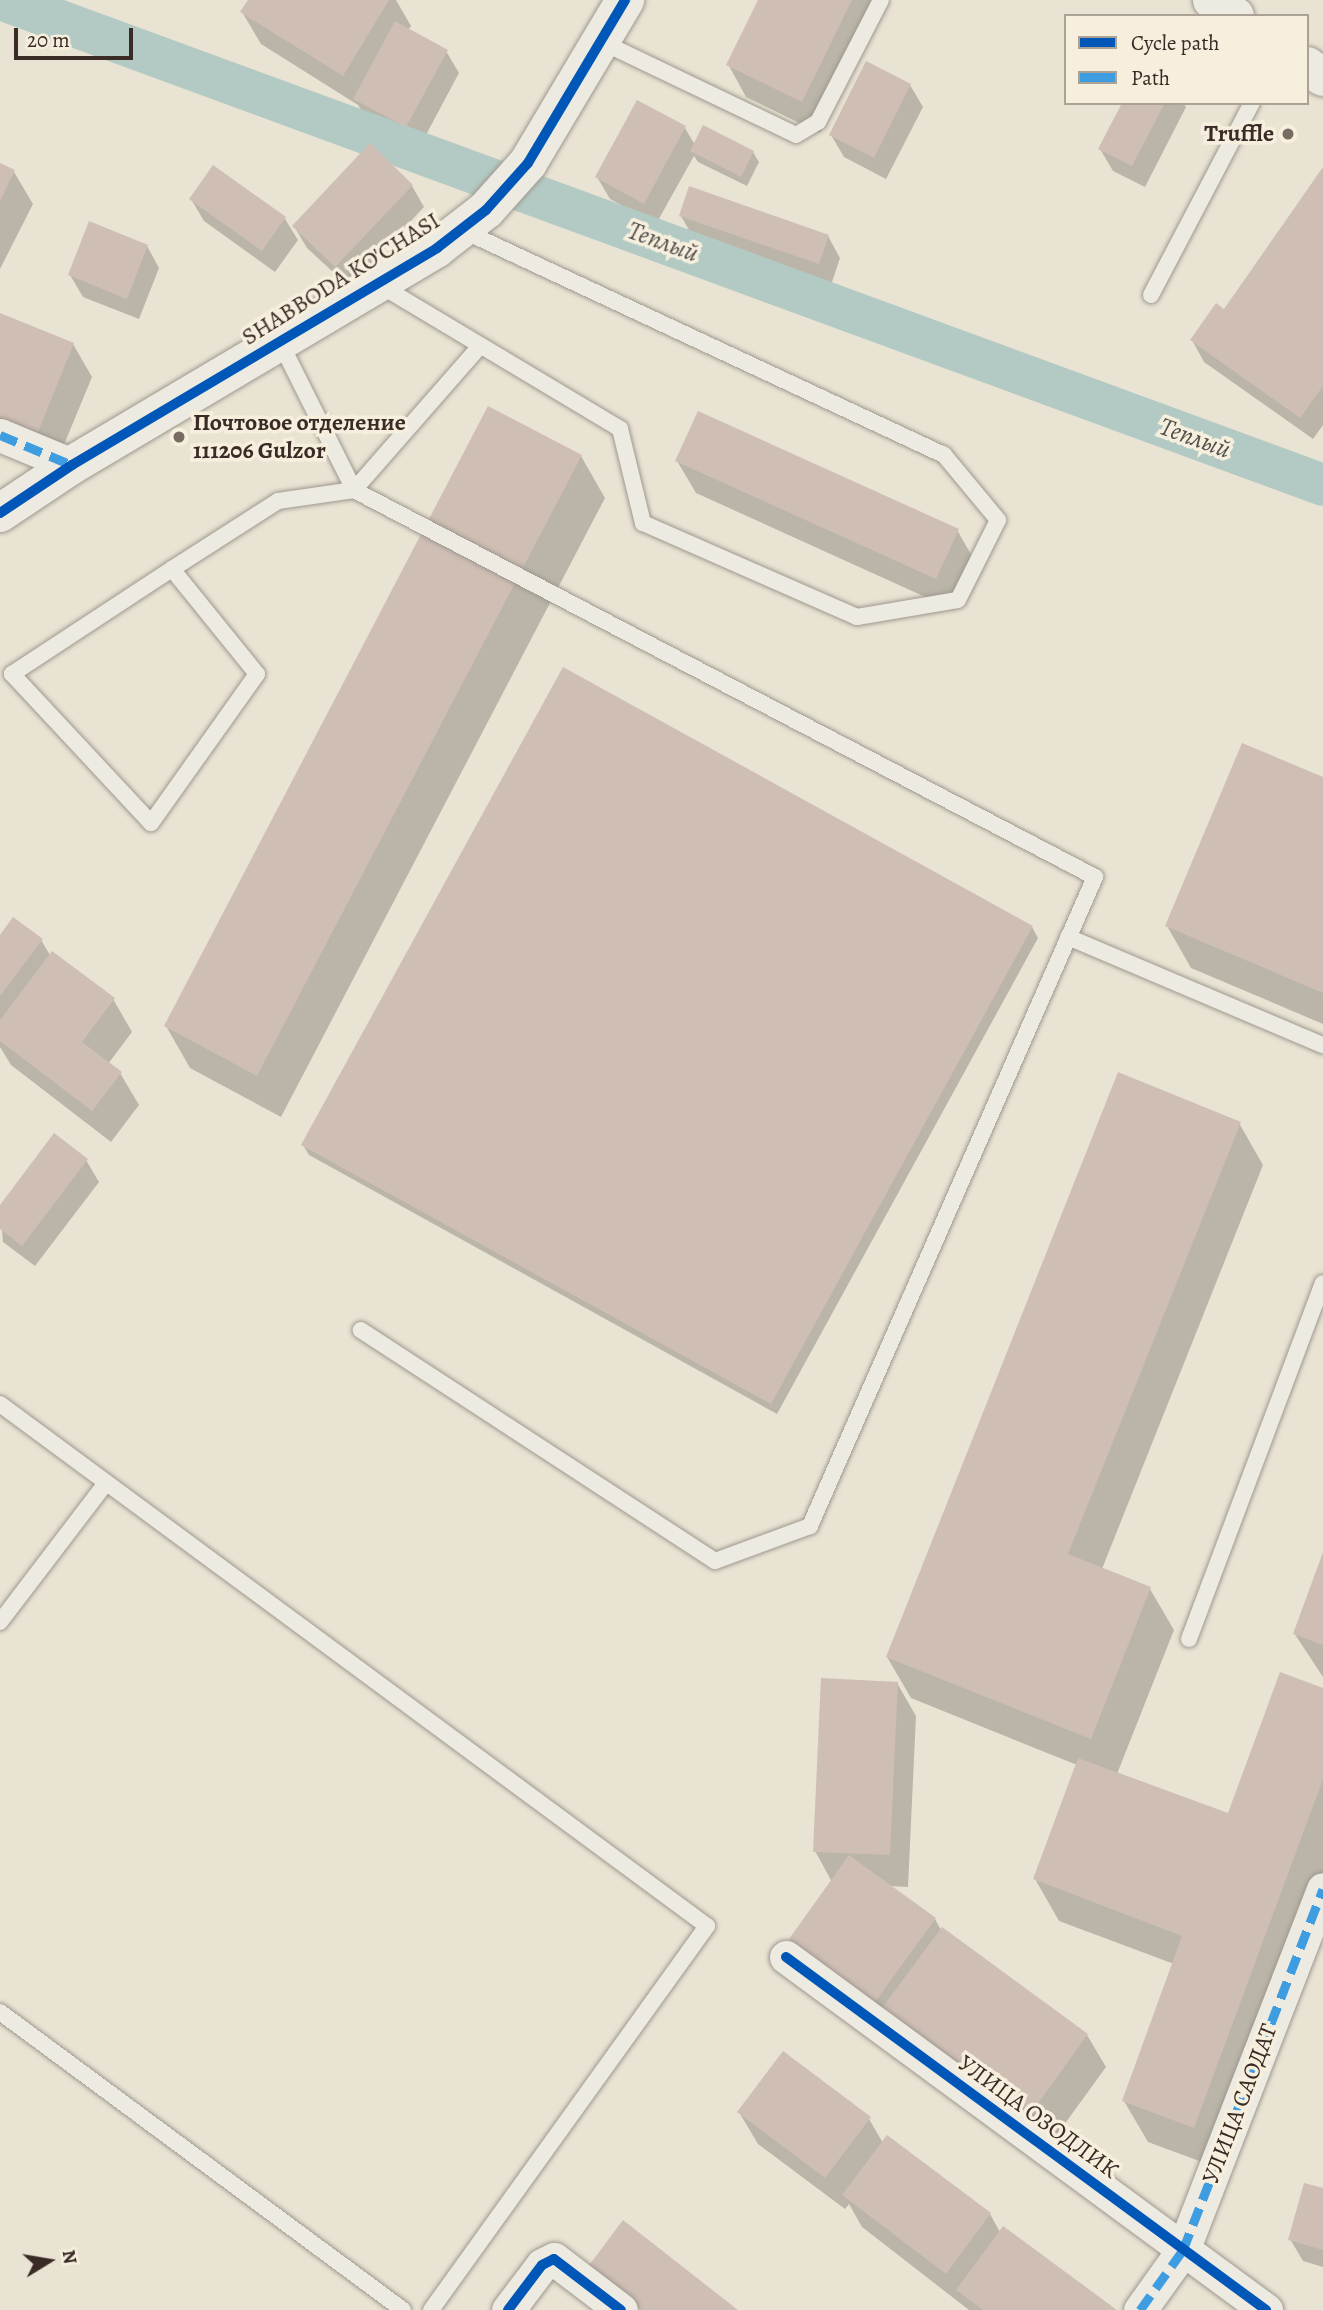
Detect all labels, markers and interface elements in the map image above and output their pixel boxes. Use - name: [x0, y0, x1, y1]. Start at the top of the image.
- scale bar: [18, 14, 136, 58]
- legend: [1064, 14, 1309, 105]
- text: 20 m: [27, 26, 70, 54]
- text: Cycle path: [1131, 29, 1220, 57]
- text: Path: [1131, 64, 1170, 92]
- place label: Truffle: [1204, 120, 1274, 148]
- marker: Truffle: [1280, 126, 1296, 142]
- street label: SHABBODA KO'CHASI: [237, 206, 445, 352]
- water label: Теплый: [623, 215, 703, 269]
- place label: Почтовое отделение 111206 Gulzor: [193, 409, 406, 465]
- water label: Теплый: [1155, 411, 1235, 465]
- marker: Почтовое отделение 111206 Gulzor: [171, 429, 187, 445]
- street label: УЛИЦА САОДАТ: [1196, 2020, 1284, 2188]
- street label: УЛИЦА ОЗОДЛИК: [952, 2049, 1124, 2185]
- north arrow: [14, 2226, 84, 2296]
- text: N: [56, 2248, 84, 2266]

